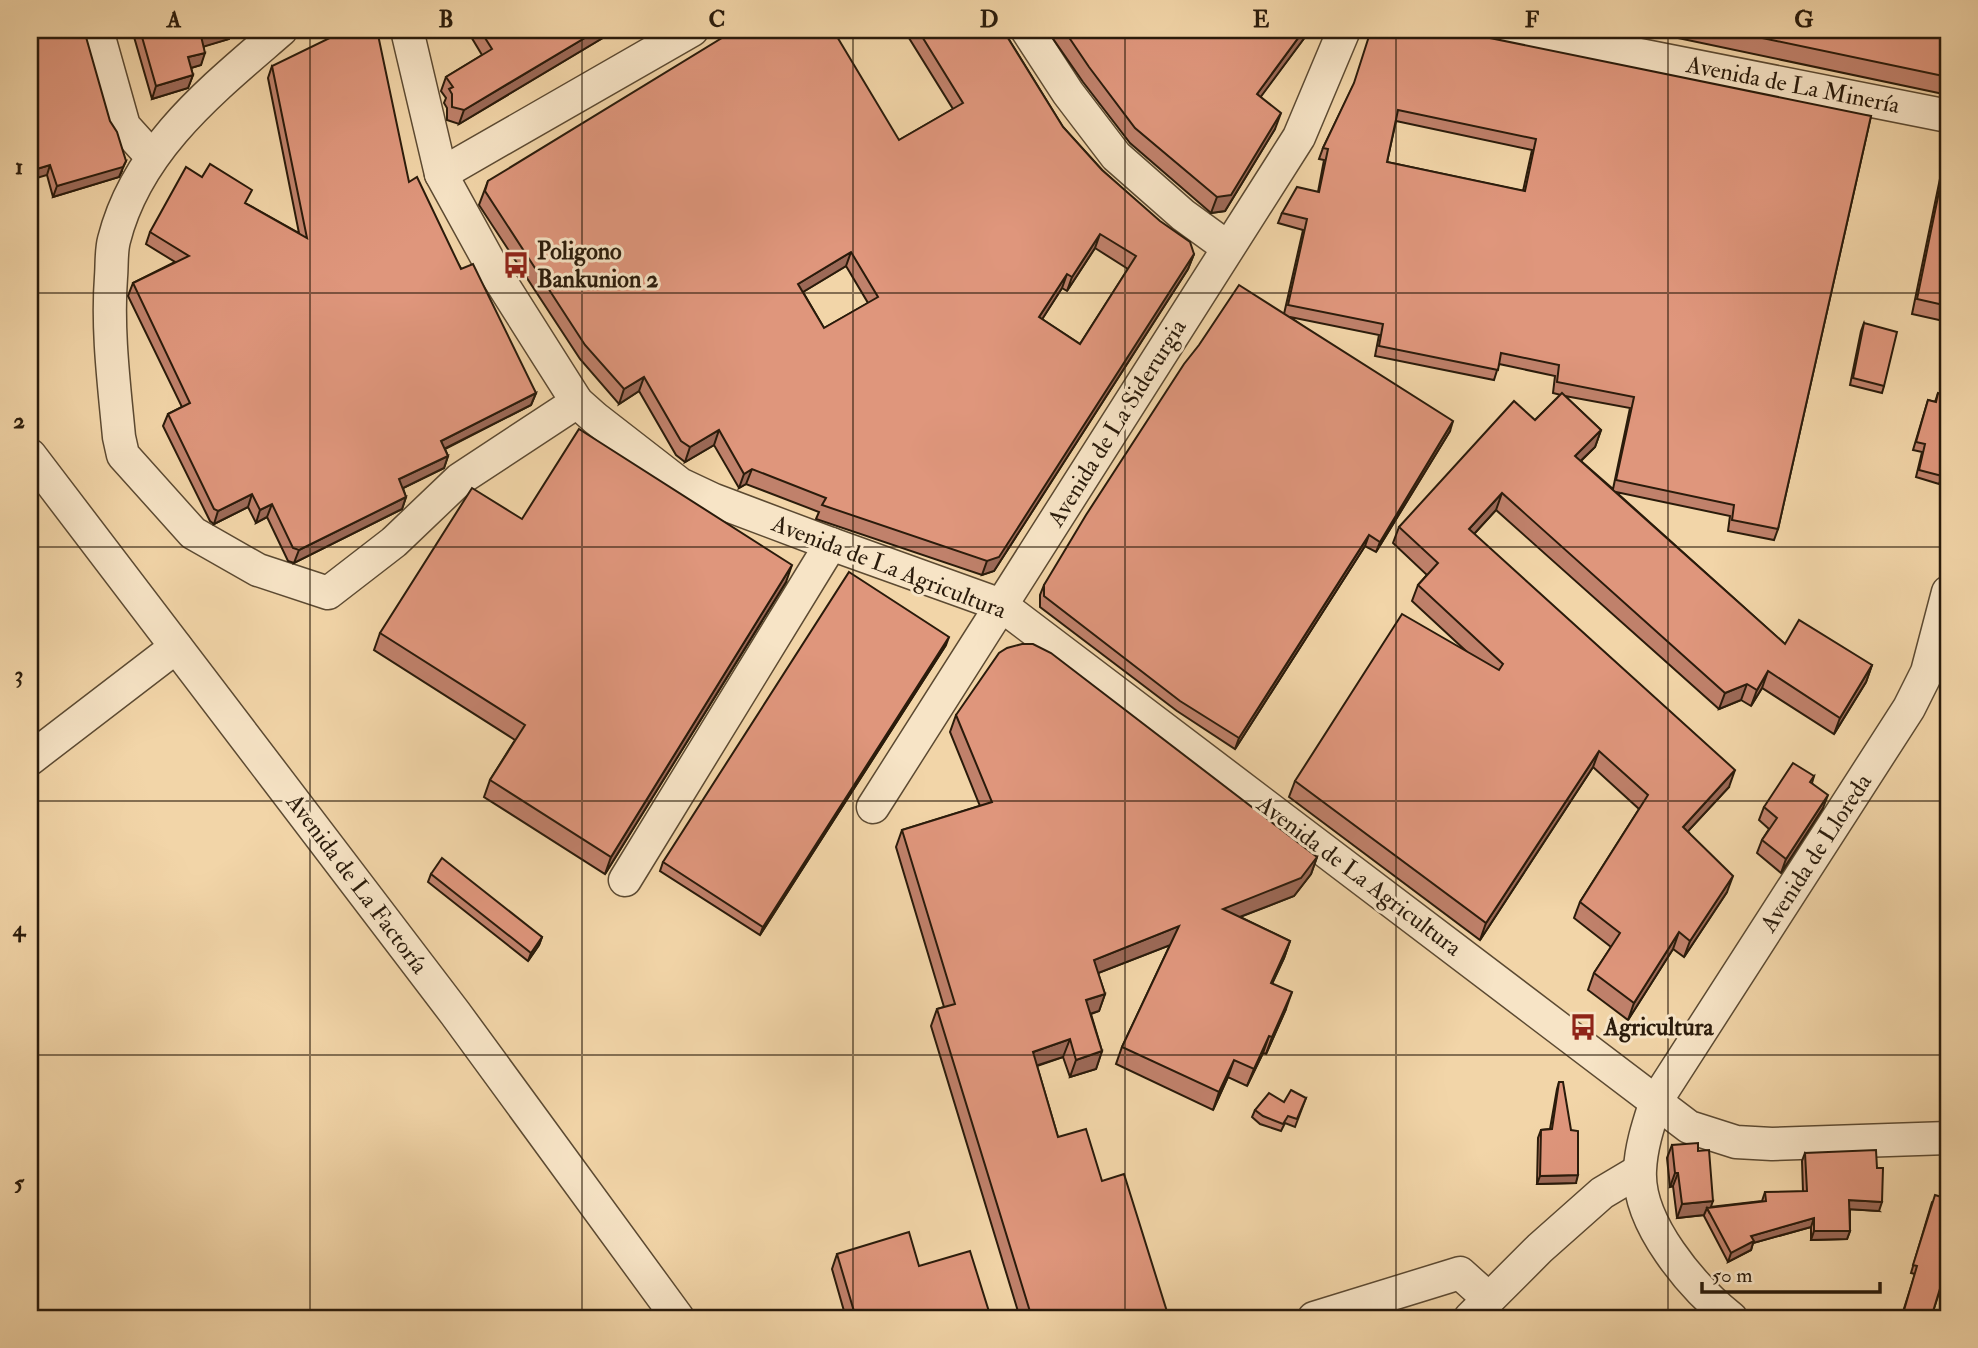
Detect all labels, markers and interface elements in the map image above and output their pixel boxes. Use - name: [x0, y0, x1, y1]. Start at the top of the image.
- text: A: [166, 5, 182, 34]
- text: B: [438, 5, 454, 34]
- text: C: [709, 5, 725, 34]
- text: D: [980, 5, 998, 34]
- text: E: [1253, 5, 1270, 34]
- text: F: [1525, 5, 1540, 34]
- text: G: [1794, 5, 1814, 34]
- street label: Avenida de La Minería: [1683, 49, 1903, 121]
- text: 1: [15, 152, 23, 181]
- place label: Poligono Bankunion 2: [537, 236, 658, 295]
- bus stop icon: Poligono Bankunion 2: [501, 250, 531, 280]
- street label: Avenida de La Siderurgia: [1040, 312, 1194, 533]
- text: 2: [13, 406, 25, 435]
- street label: Avenida de La Agricultura: [766, 508, 1012, 626]
- text: 3: [15, 660, 23, 689]
- street label: Avenida de Lloreda: [1753, 767, 1879, 939]
- street label: Avenida de La Factoría: [278, 787, 436, 981]
- street label: Avenida de La Agricultura: [1250, 788, 1469, 964]
- text: 4: [12, 914, 27, 943]
- bus stop icon: Agricultura: [1568, 1012, 1598, 1042]
- place label: Agricultura: [1603, 1012, 1715, 1043]
- text: 5: [14, 1168, 25, 1197]
- scale bar: [1702, 1250, 1880, 1294]
- text: 50 m: [1712, 1262, 1753, 1289]

